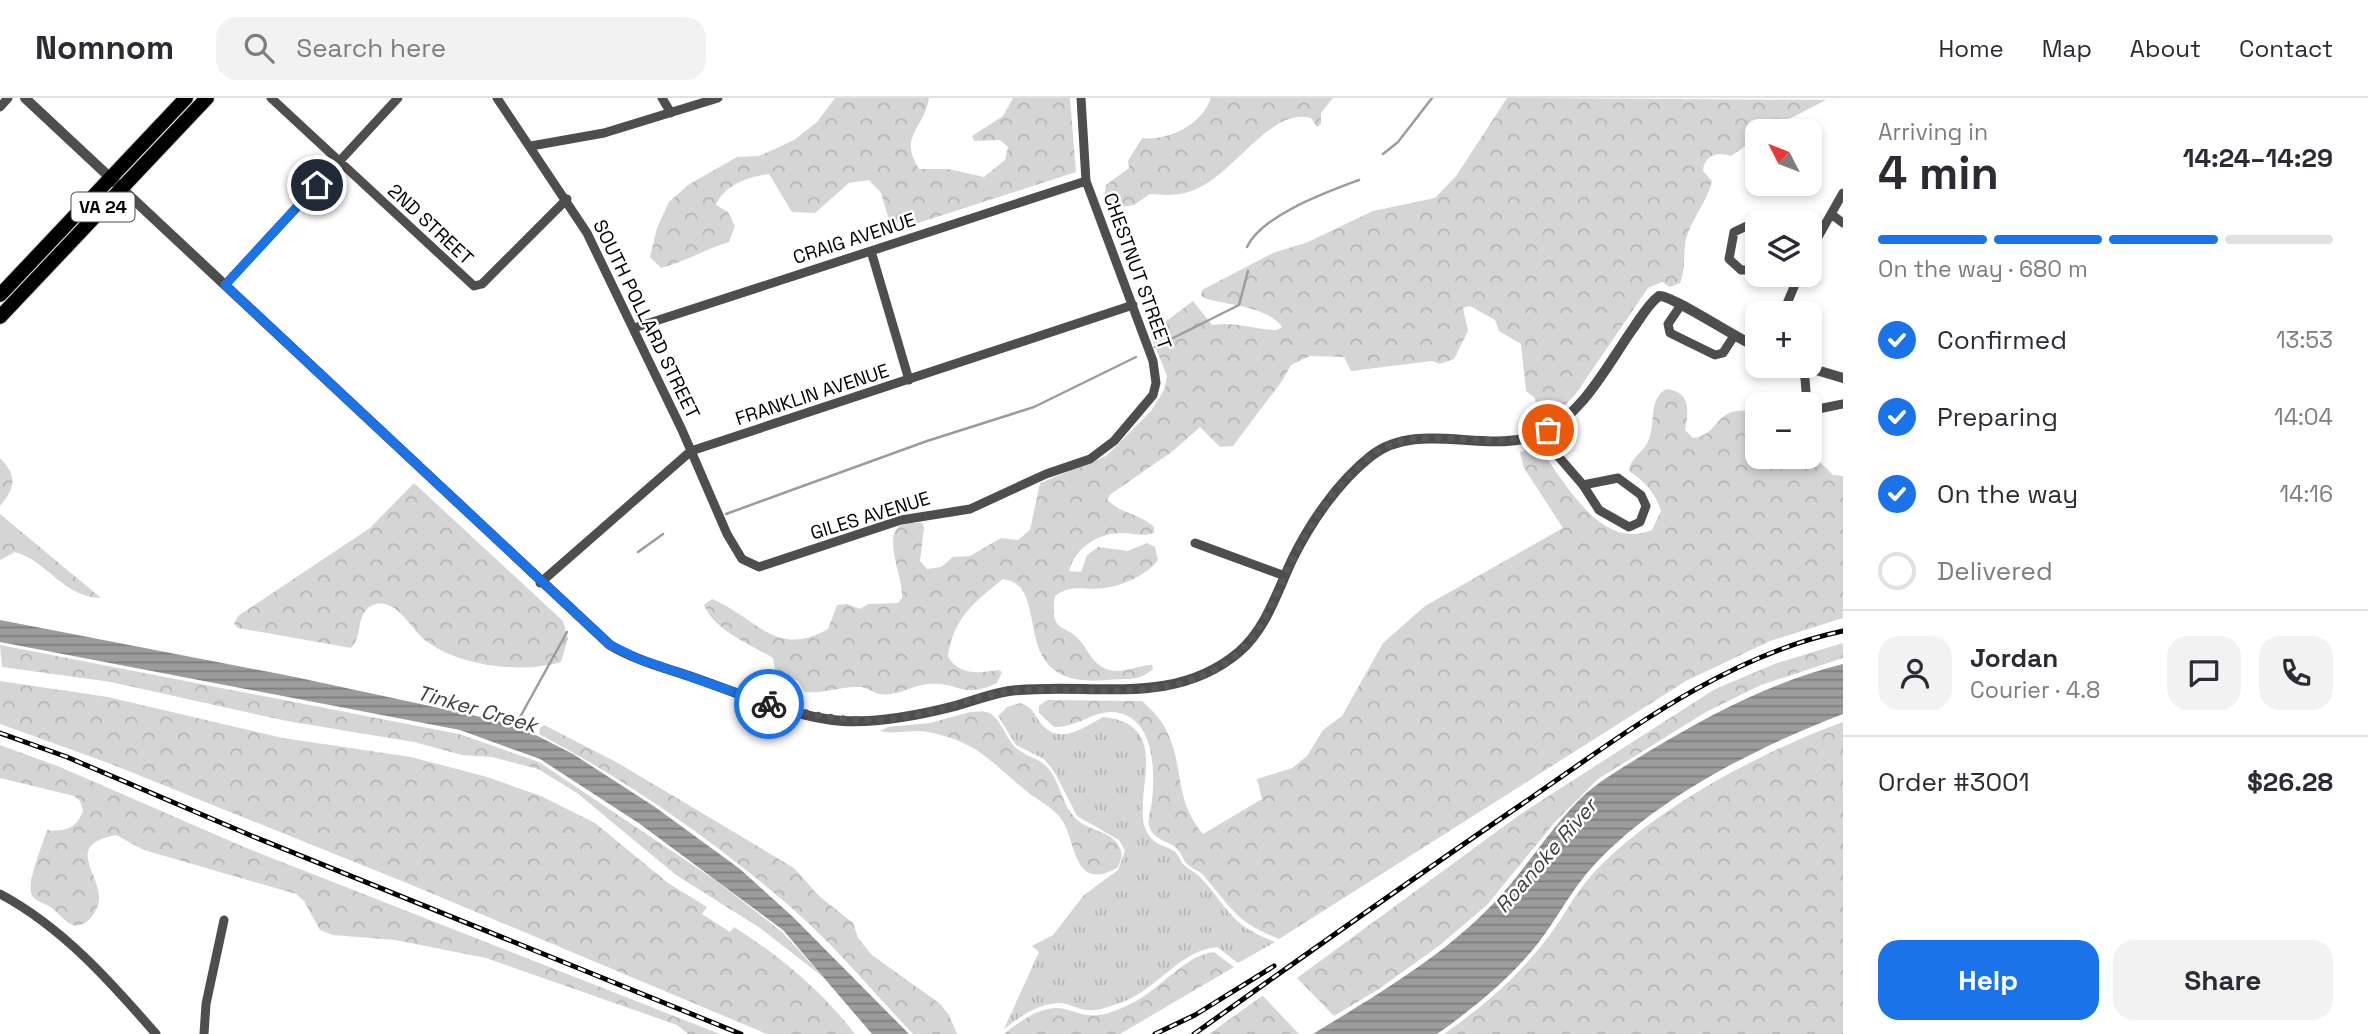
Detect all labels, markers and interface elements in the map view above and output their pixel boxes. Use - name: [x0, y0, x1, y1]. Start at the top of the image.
- search box: [216, 17, 706, 80]
- text: Nomnom: [35, 27, 174, 69]
- icon: search: [240, 29, 278, 67]
- text: Search here: [296, 31, 446, 65]
- text: Home: [1938, 33, 2004, 64]
- text: Map: [2042, 33, 2092, 64]
- text: About: [2130, 33, 2201, 64]
- text: Contact: [2239, 33, 2333, 64]
- text: Arriving in: [1878, 117, 1988, 147]
- north arrow: [1745, 119, 1822, 196]
- map controls: [1745, 119, 1822, 469]
- text: 14:24–14:29: [2183, 141, 2333, 175]
- text: 4 min: [1878, 144, 1999, 202]
- pin: [287, 155, 347, 215]
- icon: home: [298, 166, 336, 204]
- street label: 2ND STREET: [383, 178, 479, 270]
- street label: CHESTNUT STREET: [1098, 189, 1178, 353]
- road number: VA 24: [72, 192, 134, 222]
- street label: CRAIG AVENUE: [790, 207, 919, 270]
- button: layers: [1745, 210, 1822, 287]
- street label: SOUTH POLLARD STREET: [587, 215, 706, 423]
- text: On the way · 680 m: [1878, 254, 2088, 284]
- button: +: [1745, 301, 1822, 378]
- icon: check: [1878, 321, 1916, 359]
- text: Confirmed: [1937, 323, 2067, 357]
- text: 13:53: [2276, 325, 2333, 355]
- street label: FRANKLIN AVENUE: [732, 358, 892, 431]
- button: −: [1745, 392, 1822, 469]
- icon: check: [1878, 398, 1916, 436]
- pin: [1518, 400, 1578, 460]
- text: Preparing: [1937, 400, 2058, 434]
- text: 14:04: [2274, 402, 2333, 432]
- icon: bag: [1529, 411, 1567, 449]
- icon: check: [1878, 475, 1916, 513]
- text: On the way: [1937, 477, 2078, 511]
- text: 14:16: [2280, 479, 2333, 509]
- street label: GILES AVENUE: [807, 485, 933, 546]
- text: Delivered: [1937, 554, 2053, 588]
- button: person: [1878, 636, 1952, 710]
- button: chat: [2167, 636, 2241, 710]
- button: phone: [2259, 636, 2333, 710]
- text: Jordan: [1970, 641, 2058, 675]
- courier: [734, 669, 804, 739]
- text: Courier · 4.8: [1970, 675, 2100, 705]
- water label: Tinker Creek: [414, 678, 543, 739]
- icon: bike: [750, 685, 788, 723]
- text: Order #3001: [1878, 765, 2030, 799]
- text: $26.28: [2247, 765, 2333, 799]
- water label: Roanoke River: [1489, 792, 1604, 918]
- button: Help: [1878, 940, 2099, 1020]
- button: Share: [2113, 940, 2333, 1020]

